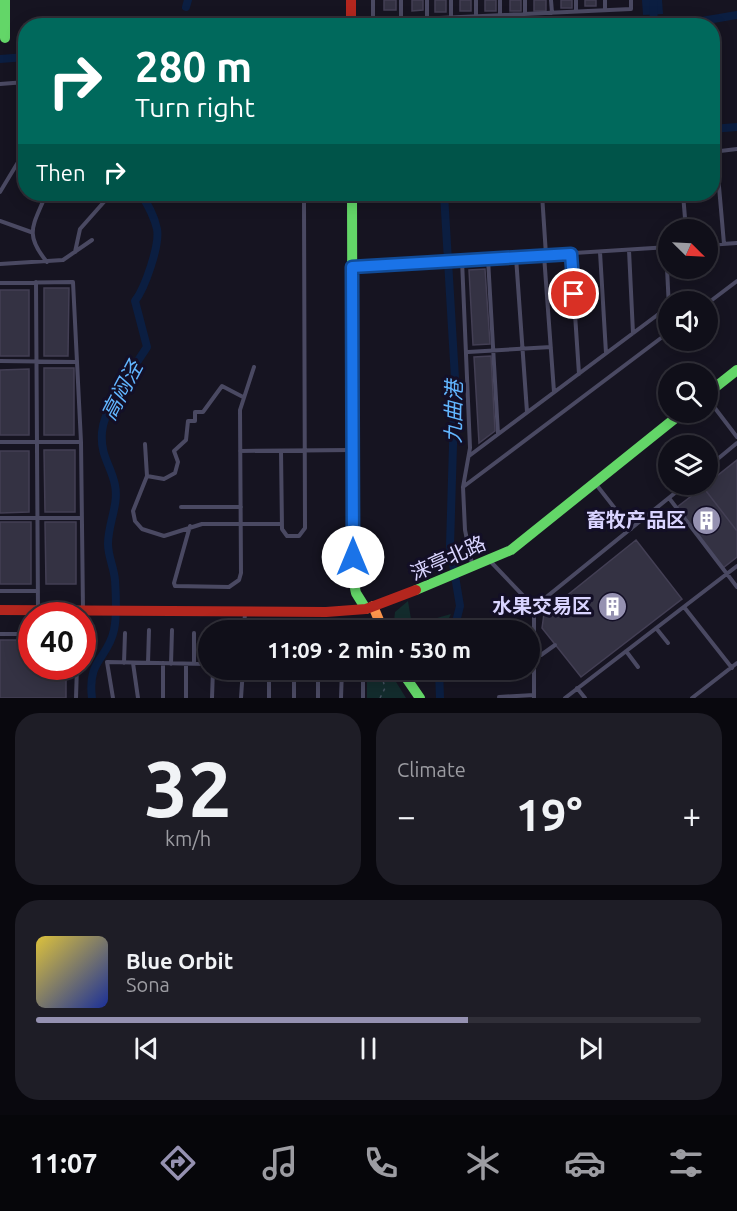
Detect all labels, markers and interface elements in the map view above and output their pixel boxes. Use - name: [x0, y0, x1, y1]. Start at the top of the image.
- icon: right: [36, 42, 114, 120]
- text: 280 m: [135, 43, 252, 90]
- text: Turn right: [135, 92, 255, 122]
- icon: right: [98, 156, 131, 189]
- text: Then: [36, 160, 86, 185]
- north arrow: [658, 219, 718, 279]
- map controls: [658, 219, 718, 495]
- pin: [548, 268, 599, 319]
- icon: arrive: [557, 277, 590, 310]
- button: sound: [658, 291, 718, 351]
- water label: 高闷泾: [96, 355, 147, 424]
- button: search: [658, 363, 718, 423]
- water label: 九曲港: [440, 377, 466, 444]
- button: layers: [658, 435, 718, 495]
- building icon: 畜牧产品区: [691, 504, 723, 536]
- place label: 畜牧产品区: [586, 508, 686, 531]
- position arrow: [321, 525, 385, 589]
- street label: 涞亭北路: [407, 531, 489, 584]
- building icon: 水果交易区: [597, 590, 629, 622]
- place label: 水果交易区: [492, 594, 592, 617]
- speed limit sign: 40: [18, 602, 96, 680]
- text: 11:09 · 2 min · 530 m: [267, 637, 471, 662]
- text: 32: [144, 744, 232, 832]
- text: Climate: [397, 758, 466, 781]
- text: 19°: [516, 789, 582, 840]
- text: −: [397, 797, 416, 834]
- text: +: [682, 797, 701, 834]
- text: km/h: [165, 827, 211, 850]
- text: Blue Orbit: [126, 948, 233, 973]
- text: Sona: [126, 973, 170, 996]
- icon: previous: [130, 1032, 163, 1065]
- icon: pause: [352, 1032, 385, 1065]
- icon: next: [574, 1032, 607, 1065]
- icon: directions: [157, 1142, 199, 1184]
- icon: music: [259, 1142, 301, 1184]
- icon: phone: [360, 1142, 402, 1184]
- icon: climate: [462, 1142, 504, 1184]
- icon: car: [564, 1142, 606, 1184]
- icon: filters: [665, 1142, 707, 1184]
- text: 11:07: [30, 1148, 97, 1178]

